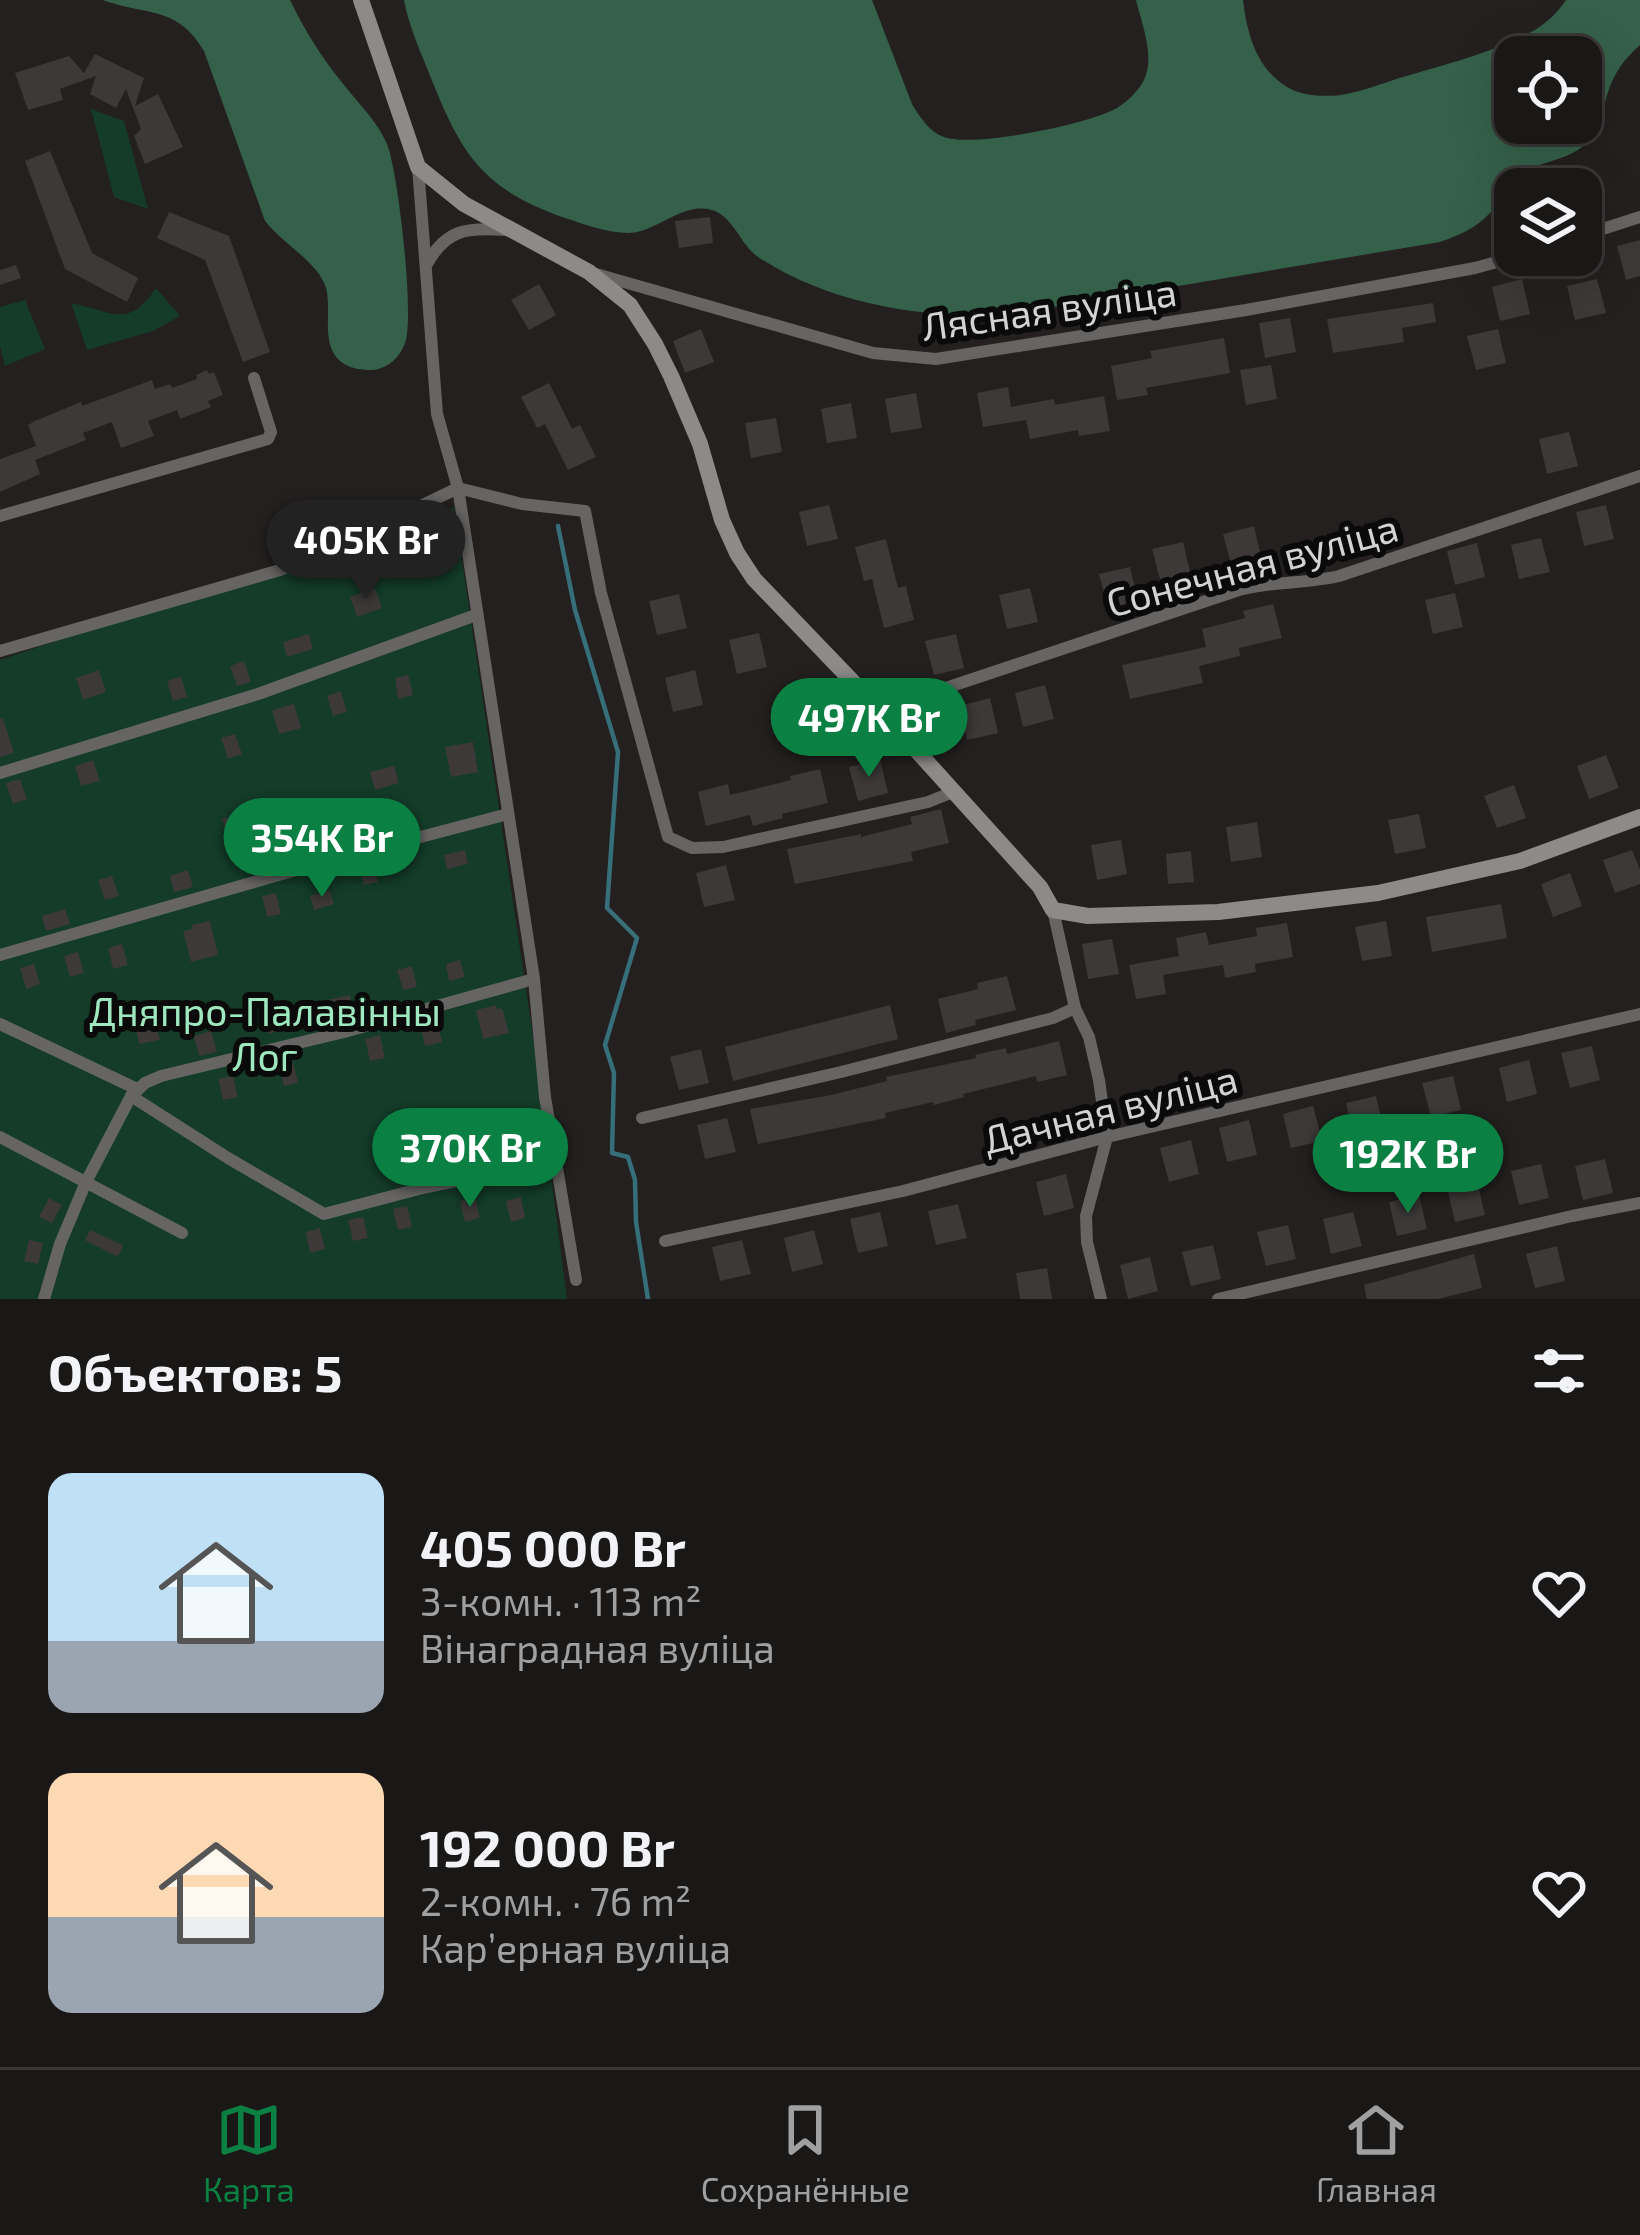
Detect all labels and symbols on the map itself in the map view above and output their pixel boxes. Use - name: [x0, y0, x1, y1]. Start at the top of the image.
- street label: Лясная вуліца: [918, 267, 1180, 350]
- pin: 405K Br: [255, 500, 477, 602]
- street label: Сонечная вуліца: [1101, 502, 1403, 626]
- pin: 497K Br: [758, 678, 980, 780]
- pin: 354K Br: [211, 798, 433, 900]
- park label: Дняпро-Палавінны Лог: [89, 987, 441, 1079]
- street label: Дачная вуліца: [978, 1054, 1242, 1163]
- pin: 370K Br: [359, 1108, 581, 1210]
- pin: 192K Br: [1297, 1114, 1519, 1216]

